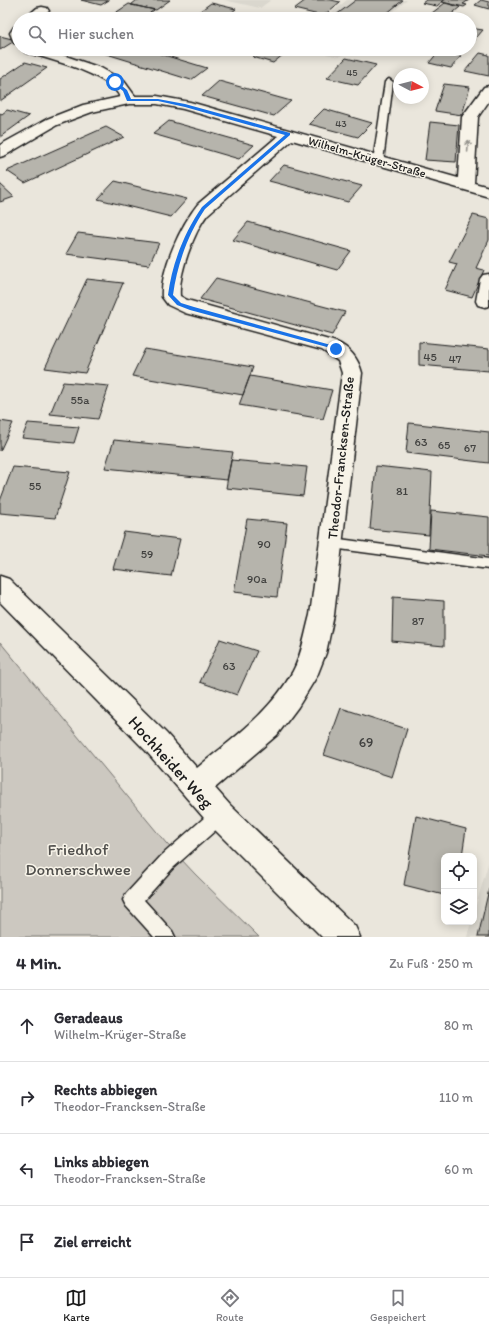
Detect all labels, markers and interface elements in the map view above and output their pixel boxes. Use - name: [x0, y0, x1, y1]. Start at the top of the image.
- search box: [12, 12, 477, 56]
- icon: search: [26, 23, 48, 45]
- text: Hier suchen: [58, 25, 134, 43]
- house number: 45: [346, 66, 358, 79]
- north arrow: [393, 68, 429, 104]
- route start: [106, 73, 124, 91]
- house number: 43: [335, 117, 347, 130]
- street label: Wilhelm-Krüger-Straße: [306, 133, 428, 181]
- one-way arrow: [465, 140, 472, 153]
- route end: [327, 340, 345, 358]
- house number: 45: [423, 350, 437, 364]
- house number: 47: [448, 352, 462, 366]
- street label: Theodor-Francksen-Straße: [324, 375, 358, 540]
- house number: 55a: [71, 393, 90, 407]
- house number: 63: [415, 435, 428, 449]
- house number: 65: [438, 438, 450, 452]
- house number: 67: [464, 441, 476, 455]
- house number: 55: [29, 479, 41, 493]
- house number: 81: [396, 484, 408, 498]
- house number: 90: [257, 537, 271, 551]
- house number: 59: [141, 547, 153, 561]
- house number: 90a: [247, 572, 268, 586]
- house number: 87: [412, 614, 424, 628]
- house number: 63: [223, 659, 236, 673]
- street label: Hochheider Weg: [124, 712, 218, 813]
- house number: 69: [359, 734, 373, 751]
- park label: Friedhof Donnerschwee: [25, 839, 131, 879]
- map controls: [441, 853, 477, 925]
- button: locate: [441, 853, 477, 889]
- button: layers: [441, 889, 477, 925]
- text: 4 Min.: [16, 953, 62, 973]
- text: Zu Fuß · 250 m: [389, 956, 473, 971]
- text: Geradeaus: [54, 1009, 123, 1027]
- icon: ahead: [16, 1015, 38, 1037]
- text: 80 m: [444, 1018, 473, 1033]
- text: Wilhelm-Krüger-Straße: [54, 1027, 186, 1042]
- text: Rechts abbiegen: [54, 1081, 157, 1099]
- icon: right: [16, 1087, 38, 1109]
- text: 110 m: [439, 1090, 473, 1105]
- text: Theodor-Francksen-Straße: [54, 1099, 206, 1114]
- text: Links abbiegen: [54, 1153, 149, 1171]
- icon: left: [16, 1159, 38, 1181]
- text: 60 m: [444, 1162, 473, 1177]
- text: Theodor-Francksen-Straße: [54, 1171, 206, 1186]
- icon: arrive: [16, 1231, 38, 1253]
- text: Ziel erreicht: [54, 1233, 131, 1251]
- tab: Karte: [63, 1287, 90, 1324]
- tab: Route: [216, 1287, 244, 1324]
- tab: Gespeichert: [370, 1287, 426, 1324]

